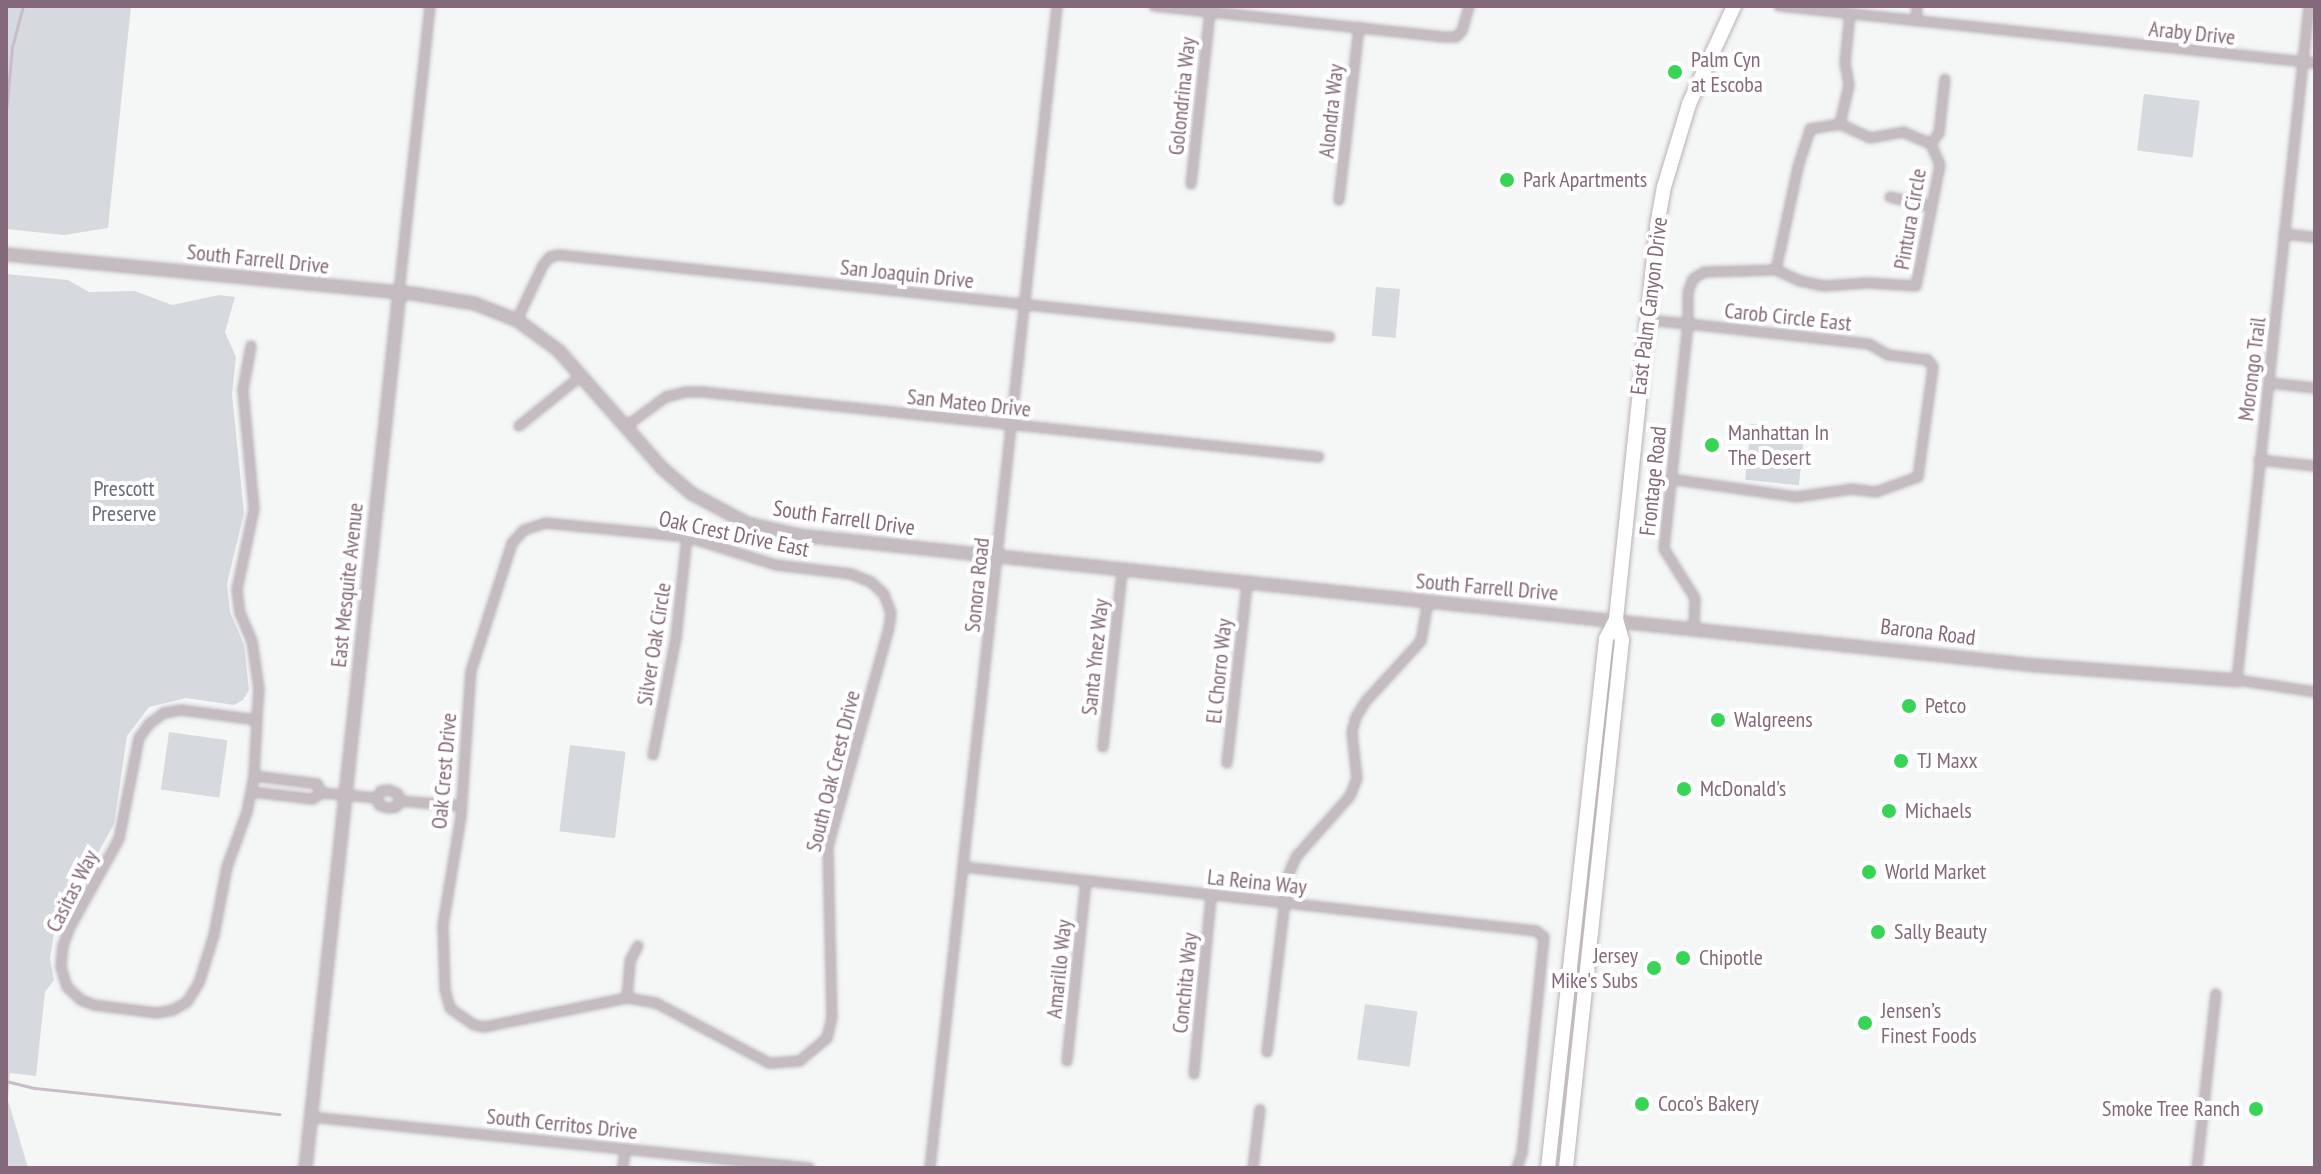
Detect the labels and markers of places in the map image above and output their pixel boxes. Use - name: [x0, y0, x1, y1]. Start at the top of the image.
- place label: Palm Cyn at Escoba: [1691, 46, 1763, 98]
- marker: Palm Cyn at Escoba: [1666, 63, 1684, 81]
- place label: Park Apartments: [1523, 167, 1648, 193]
- marker: Park Apartments: [1498, 171, 1516, 189]
- place label: Manhattan In The Desert: [1728, 419, 1829, 470]
- marker: Manhattan In The Desert: [1703, 436, 1721, 454]
- place label: Petco: [1925, 693, 1966, 719]
- marker: Petco: [1900, 697, 1918, 715]
- place label: Walgreens: [1734, 707, 1813, 733]
- marker: Walgreens: [1709, 711, 1727, 729]
- place label: TJ Maxx: [1917, 748, 1977, 774]
- marker: TJ Maxx: [1892, 752, 1910, 770]
- place label: McDonald's: [1700, 776, 1786, 802]
- marker: McDonald's: [1675, 780, 1693, 798]
- place label: Michaels: [1905, 798, 1972, 824]
- marker: Michaels: [1880, 802, 1898, 820]
- place label: World Market: [1885, 859, 1986, 885]
- marker: World Market: [1860, 863, 1878, 881]
- place label: Sally Beauty: [1894, 919, 1987, 945]
- marker: Sally Beauty: [1869, 923, 1887, 941]
- place label: Jersey Mike's Subs: [1551, 942, 1638, 994]
- place label: Chipotle: [1699, 945, 1763, 971]
- marker: Chipotle: [1674, 949, 1692, 967]
- marker: Jersey Mike's Subs: [1645, 959, 1663, 977]
- place label: Jensen’s Finest Foods: [1881, 997, 1977, 1048]
- marker: Jensen’s Finest Foods: [1856, 1014, 1874, 1032]
- place label: Coco's Bakery: [1658, 1091, 1759, 1117]
- marker: Coco's Bakery: [1633, 1095, 1651, 1113]
- place label: Smoke Tree Ranch: [2102, 1096, 2240, 1122]
- marker: Smoke Tree Ranch: [2247, 1100, 2265, 1118]

